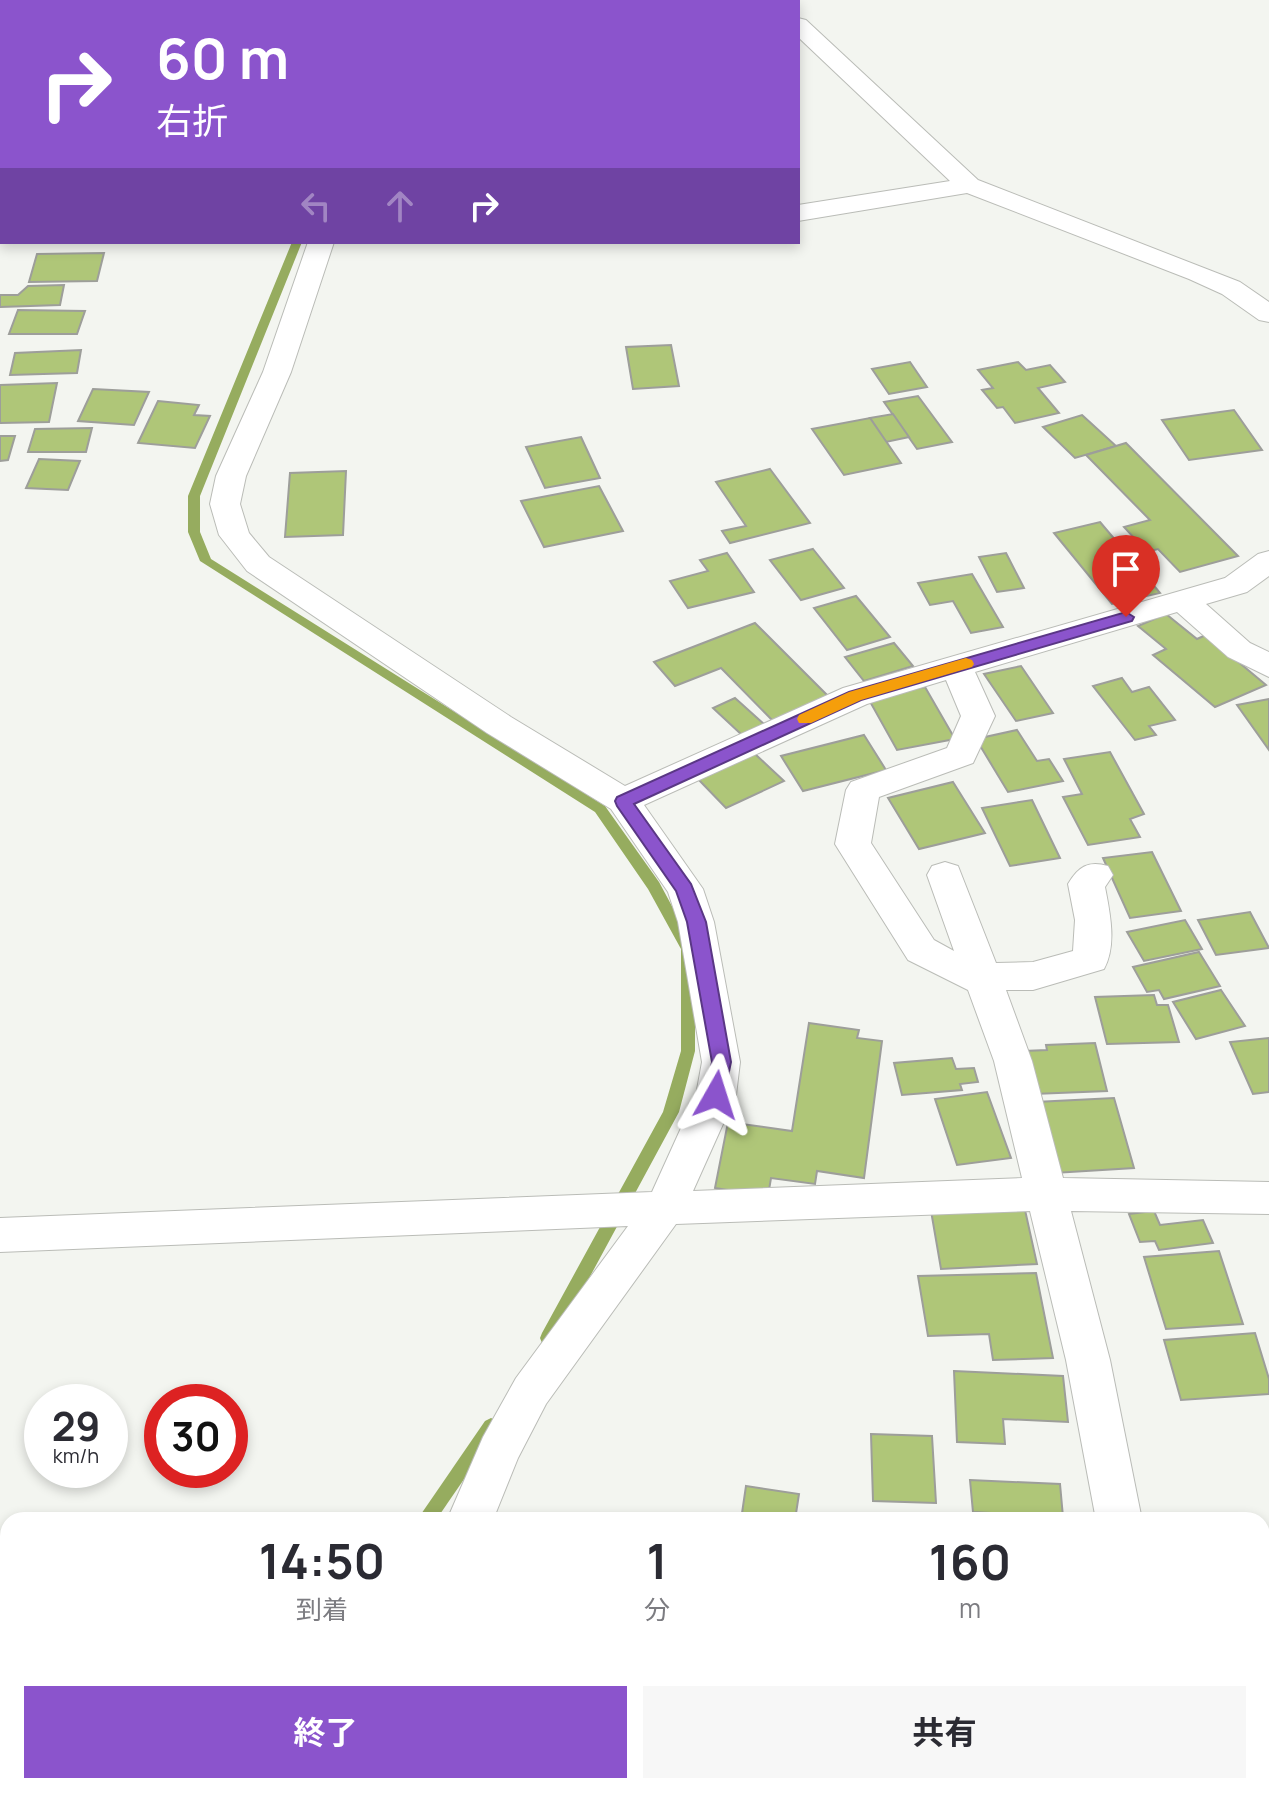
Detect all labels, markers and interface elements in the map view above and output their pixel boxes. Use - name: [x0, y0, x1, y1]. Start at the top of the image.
- text: 60 m: [156, 19, 289, 96]
- icon: right: [24, 32, 128, 136]
- text: 右折: [156, 96, 228, 145]
- icon: left: [294, 184, 338, 228]
- icon: ahead: [378, 184, 422, 228]
- icon: right: [462, 184, 506, 228]
- pin: [1092, 535, 1160, 617]
- icon: arrive: [1104, 547, 1148, 591]
- position arrow: [674, 1053, 758, 1137]
- speed limit sign: 30: [144, 1384, 248, 1488]
- text: 29: [52, 1398, 100, 1453]
- text: km/h: [53, 1442, 99, 1469]
- text: 14:50: [259, 1528, 385, 1593]
- text: 1: [646, 1528, 667, 1593]
- text: 160: [929, 1529, 1011, 1594]
- text: m: [959, 1590, 981, 1626]
- text: 到着: [296, 1591, 348, 1627]
- text: 分: [644, 1591, 670, 1627]
- button: 終了: [24, 1686, 627, 1778]
- button: 共有: [643, 1686, 1246, 1778]

